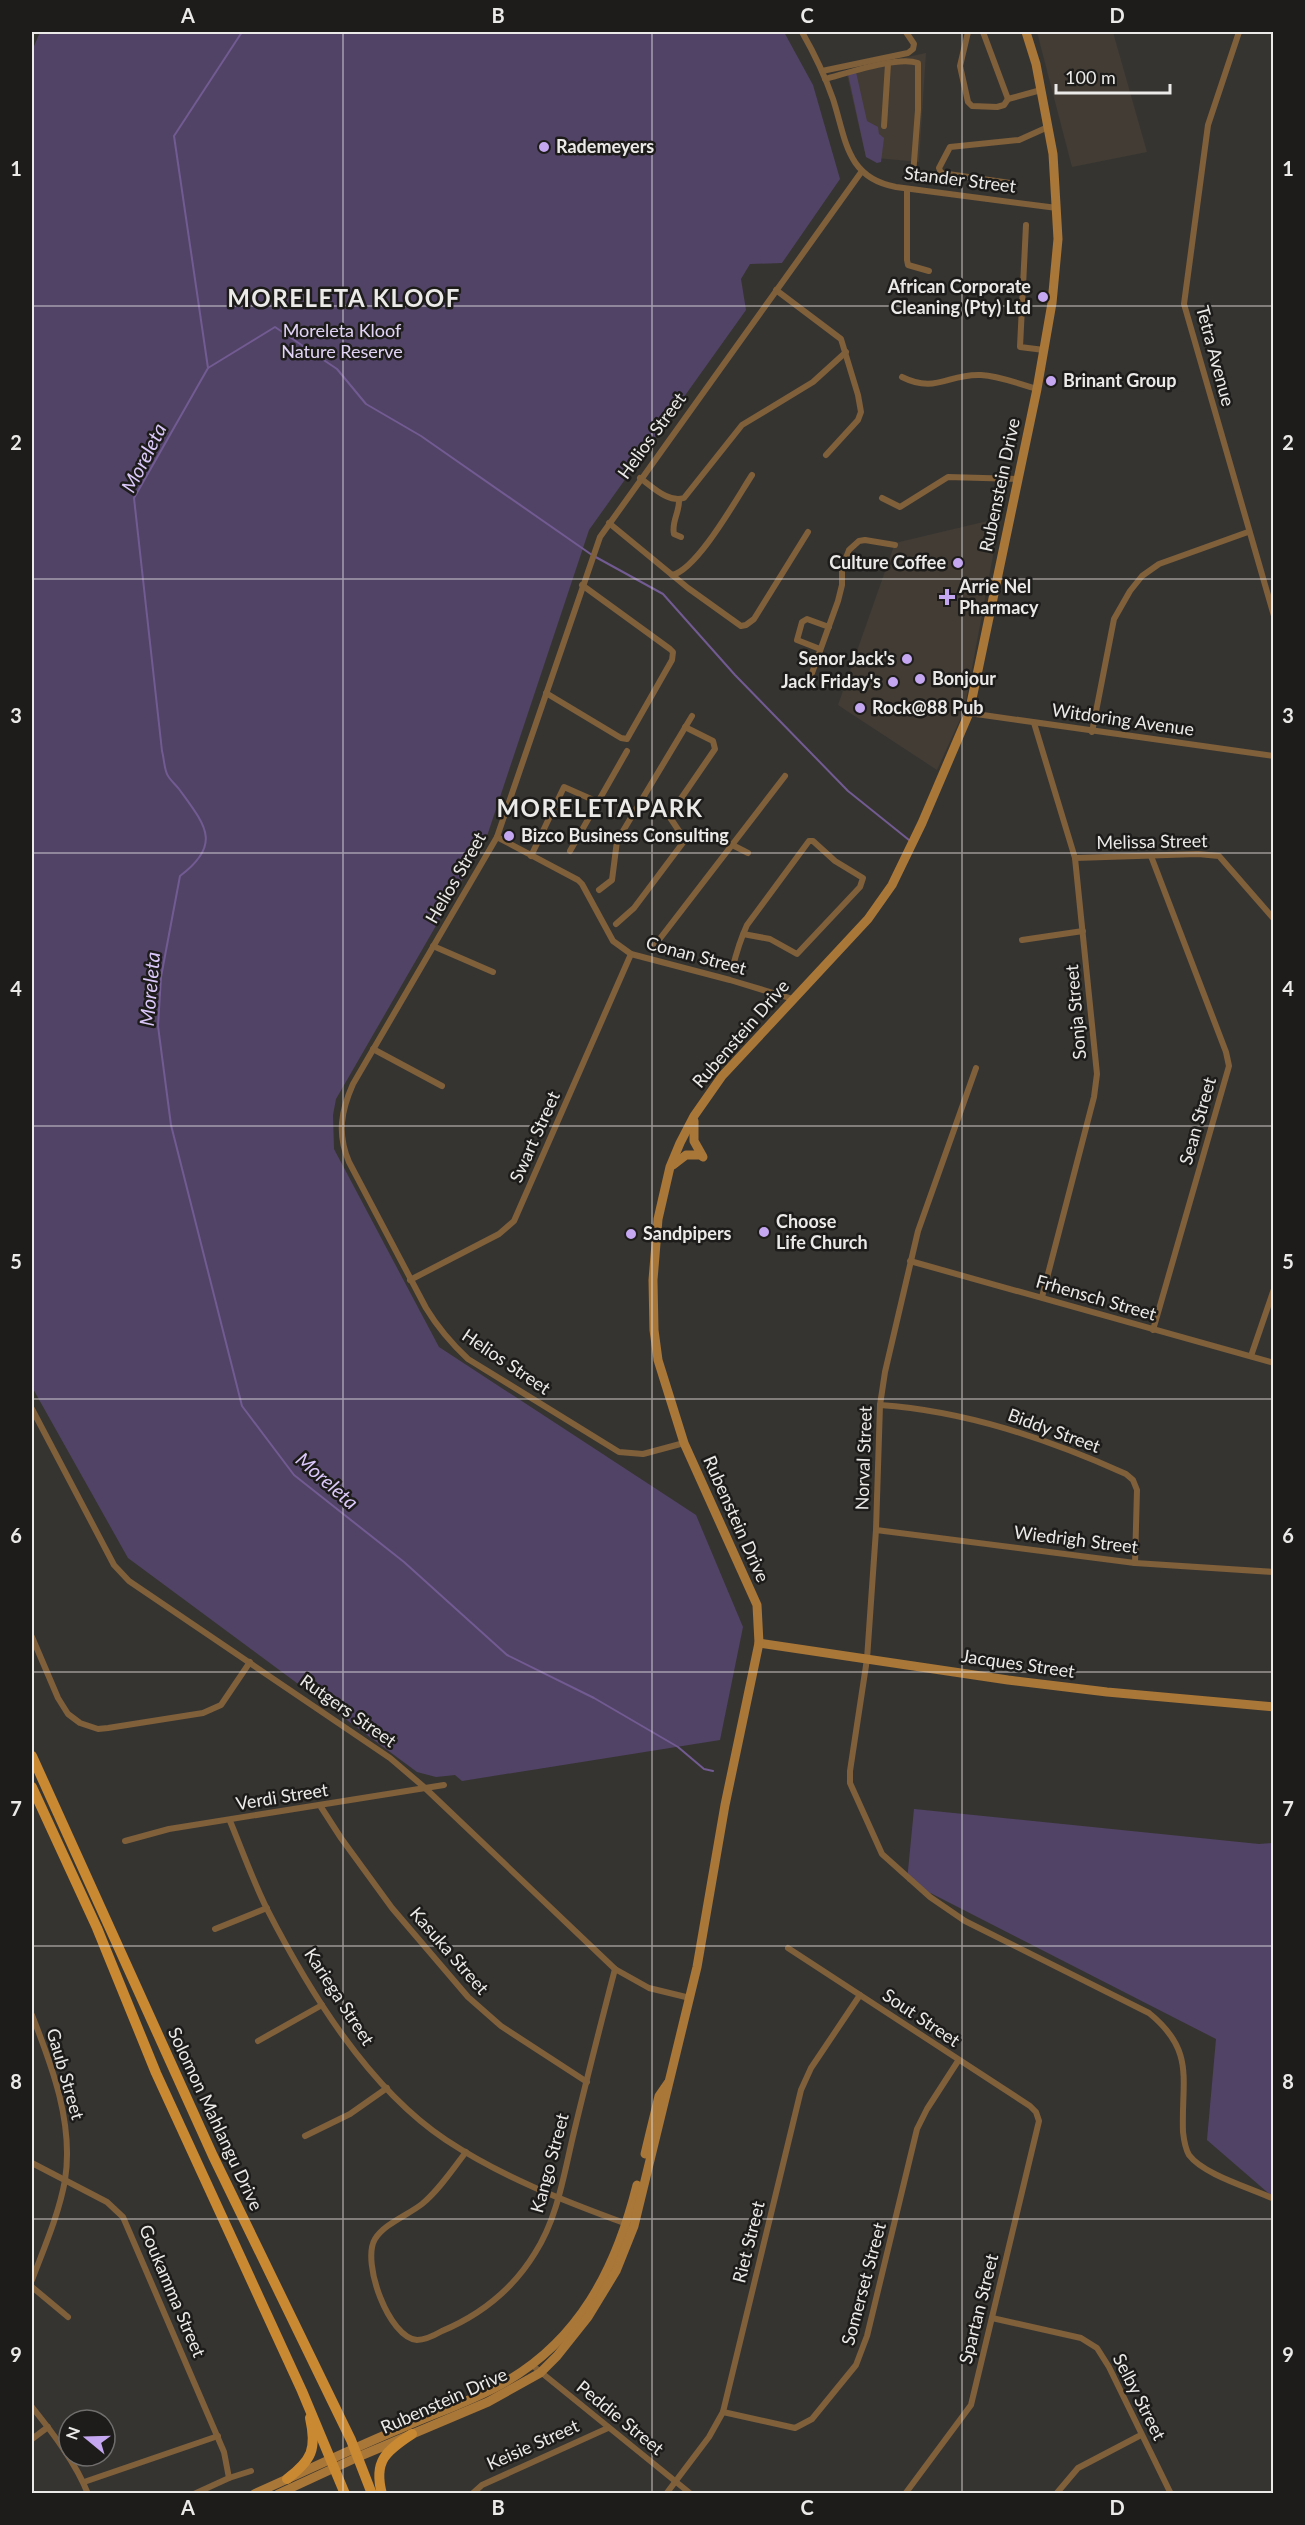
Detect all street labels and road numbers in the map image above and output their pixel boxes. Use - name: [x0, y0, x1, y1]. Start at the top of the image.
- street label: Stander Street: [903, 161, 1018, 197]
- street label: Tetra Avenue: [1192, 303, 1240, 408]
- street label: Helios Street: [612, 387, 690, 483]
- street label: Rubenstein Drive: [974, 416, 1024, 554]
- street label: Witdoring Avenue: [1051, 698, 1196, 740]
- street label: Helios Street: [420, 828, 490, 927]
- street label: Melissa Street: [1096, 829, 1208, 853]
- street label: Conan Street: [644, 931, 749, 979]
- street label: Sonja Street: [1060, 963, 1090, 1060]
- street label: Rubenstein Drive: [687, 975, 793, 1092]
- street label: Sean Street: [1174, 1074, 1220, 1167]
- street label: Swart Street: [504, 1087, 564, 1186]
- street label: Frhensch Street: [1034, 1269, 1159, 1325]
- street label: Helios Street: [458, 1324, 555, 1399]
- street label: Biddy Street: [1005, 1403, 1104, 1457]
- street label: Norval Street: [850, 1405, 876, 1511]
- street label: Rubenstein Drive: [699, 1452, 775, 1585]
- street label: Wiedrigh Street: [1013, 1520, 1140, 1558]
- street label: Jacques Street: [960, 1644, 1077, 1682]
- street label: Rutgers Street: [296, 1669, 401, 1752]
- street label: Verdi Street: [234, 1778, 330, 1814]
- street label: Kasuka Street: [406, 1902, 494, 1999]
- street label: Kariega Street: [300, 1944, 380, 2050]
- street label: Sout Street: [879, 1983, 965, 2051]
- street label: Solomon Mahlangu Drive: [164, 2023, 268, 2214]
- street label: Gaub Street: [42, 2025, 90, 2123]
- street label: Kango Street: [525, 2110, 573, 2215]
- street label: Riet Street: [727, 2198, 769, 2285]
- street label: Somerset Street: [836, 2219, 890, 2348]
- street label: Goukamma Street: [135, 2221, 211, 2361]
- street label: Spartan Street: [954, 2251, 1002, 2366]
- street label: Selby Street: [1109, 2350, 1171, 2444]
- street label: Rubenstein Drive: [377, 2362, 510, 2438]
- street label: Peddie Street: [573, 2375, 669, 2459]
- street label: Keisie Street: [483, 2414, 583, 2474]

